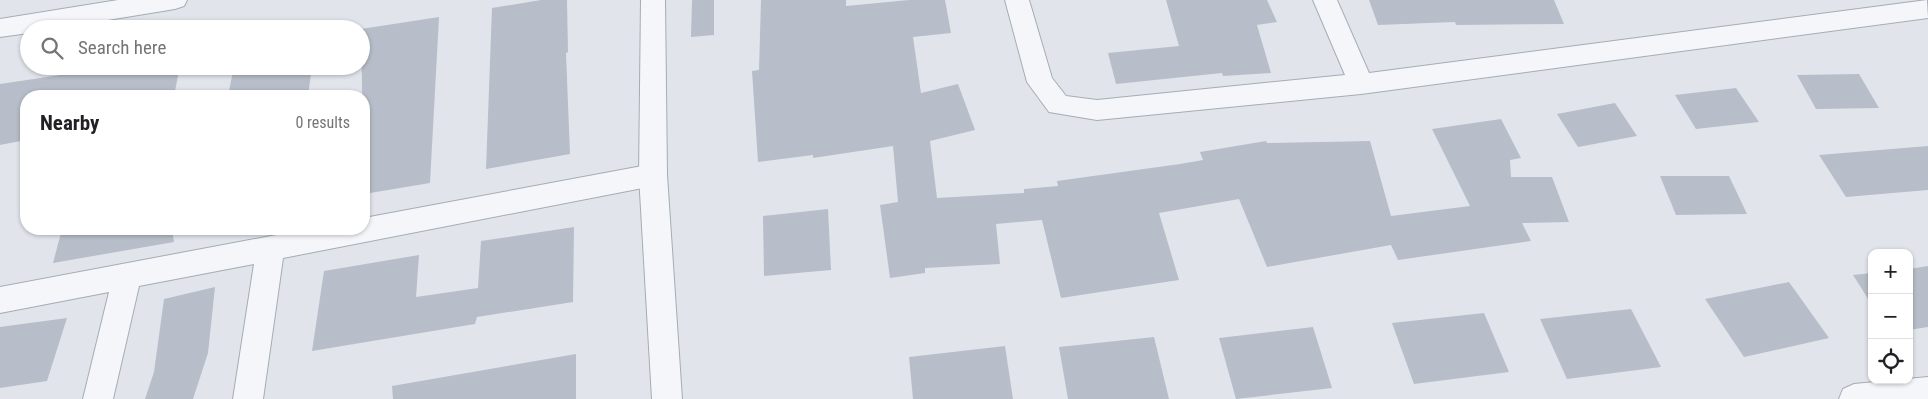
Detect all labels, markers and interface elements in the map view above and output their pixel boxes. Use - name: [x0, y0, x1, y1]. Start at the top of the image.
- search box: [20, 20, 370, 75]
- icon: search: [38, 34, 66, 62]
- text: Search here: [78, 36, 166, 59]
- text: Nearby: [40, 111, 99, 135]
- text: 0 results: [295, 113, 350, 132]
- map controls: [1868, 249, 1913, 384]
- button: +: [1868, 249, 1913, 294]
- button: −: [1868, 294, 1913, 339]
- button: locate: [1868, 339, 1913, 384]

